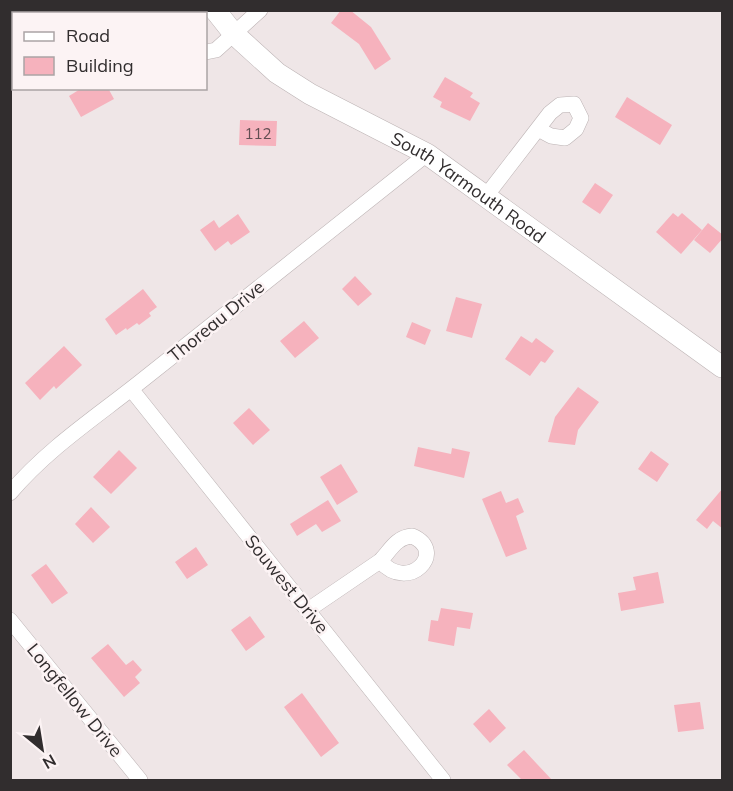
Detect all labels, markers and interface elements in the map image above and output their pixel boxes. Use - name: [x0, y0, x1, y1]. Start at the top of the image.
- legend: [12, 12, 207, 90]
- text: Road: [66, 24, 110, 47]
- text: Building: [66, 54, 134, 77]
- house number: 112: [244, 124, 272, 143]
- street label: South Yarmouth Road: [387, 126, 551, 248]
- street label: Thoreau Drive: [163, 275, 269, 367]
- street label: Souwest Drive: [240, 530, 334, 638]
- street label: Longfellow Drive: [22, 639, 128, 761]
- north arrow: [12, 719, 72, 779]
- text: N: [39, 750, 60, 774]

